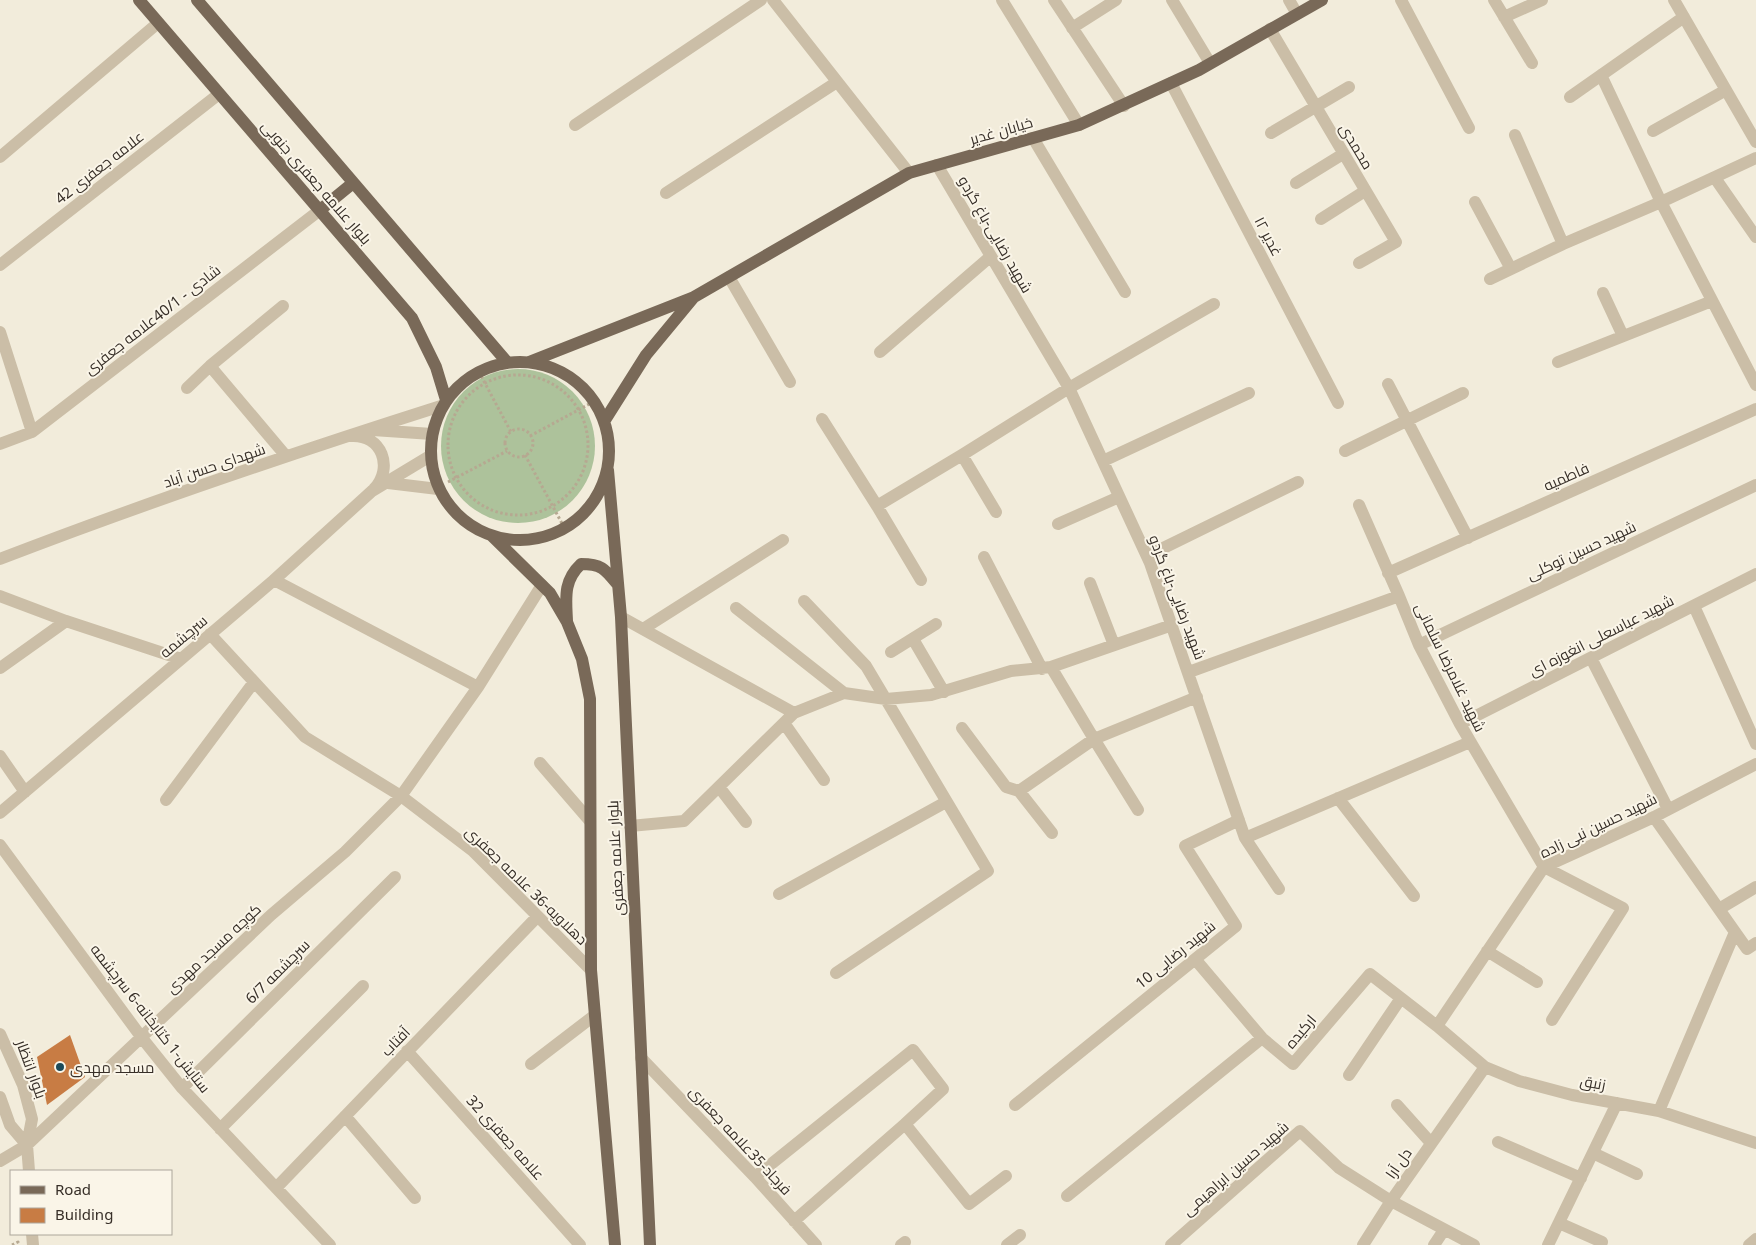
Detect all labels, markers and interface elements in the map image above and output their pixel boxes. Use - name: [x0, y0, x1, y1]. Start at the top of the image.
- street label: خیابان غدیر: [966, 111, 1035, 150]
- street label: بلوار علامه جعفری جنوبی: [257, 116, 376, 249]
- street label: محمدی: [1335, 119, 1379, 173]
- street label: علامه جعفری 42: [50, 126, 148, 209]
- street label: شهید رضایی-باغ گردو: [953, 172, 1038, 297]
- street label: غدیر ۱۲: [1250, 213, 1288, 259]
- street label: شادی - 40/1علامه جعفری: [80, 259, 225, 379]
- street label: شهدای حسن آباد: [160, 438, 268, 493]
- street label: فاطمیه: [1540, 457, 1592, 495]
- street label: شهید حسین توکلی: [1523, 516, 1639, 585]
- street label: شهید رضایی-باغ گردو: [1143, 532, 1211, 663]
- street label: شهید عباسعلی انغوزه ای: [1525, 590, 1677, 681]
- street label: شهید غلامرضا سلمانی: [1410, 599, 1491, 735]
- street label: سرچشمه: [155, 610, 212, 663]
- street label: شهید حسین نبی زاده: [1536, 788, 1660, 863]
- street label: بلوار علامه جعفری: [602, 800, 629, 916]
- street label: دهلاویه-36 علامه جعفری: [461, 821, 592, 949]
- street label: کوچه مسجد مهدی: [161, 899, 266, 998]
- street label: شهید رضایی 10: [1131, 916, 1220, 993]
- street label: سرچشمه 6/7: [240, 934, 314, 1008]
- street label: ستایش-1 کتابخانه-6 سرچشمه: [86, 939, 215, 1097]
- street label: ارکیده: [1280, 1010, 1320, 1052]
- street label: آفتاب: [376, 1022, 414, 1060]
- street label: بلوار انتظار: [12, 1036, 52, 1101]
- place label: مسجد مهدی: [70, 1057, 155, 1078]
- marker: مسجد مهدی: [54, 1061, 66, 1073]
- street label: زنبق: [1578, 1070, 1608, 1095]
- street label: فرجاد-35علامه جعفری: [684, 1081, 797, 1199]
- street label: علامه جعفری 32: [462, 1090, 549, 1184]
- street label: شهید حسین ابراهیمی: [1178, 1116, 1293, 1221]
- street label: دل آرا: [1380, 1144, 1416, 1182]
- legend: [10, 1170, 172, 1235]
- text: Road: [55, 1179, 91, 1199]
- text: Building: [55, 1204, 113, 1224]

